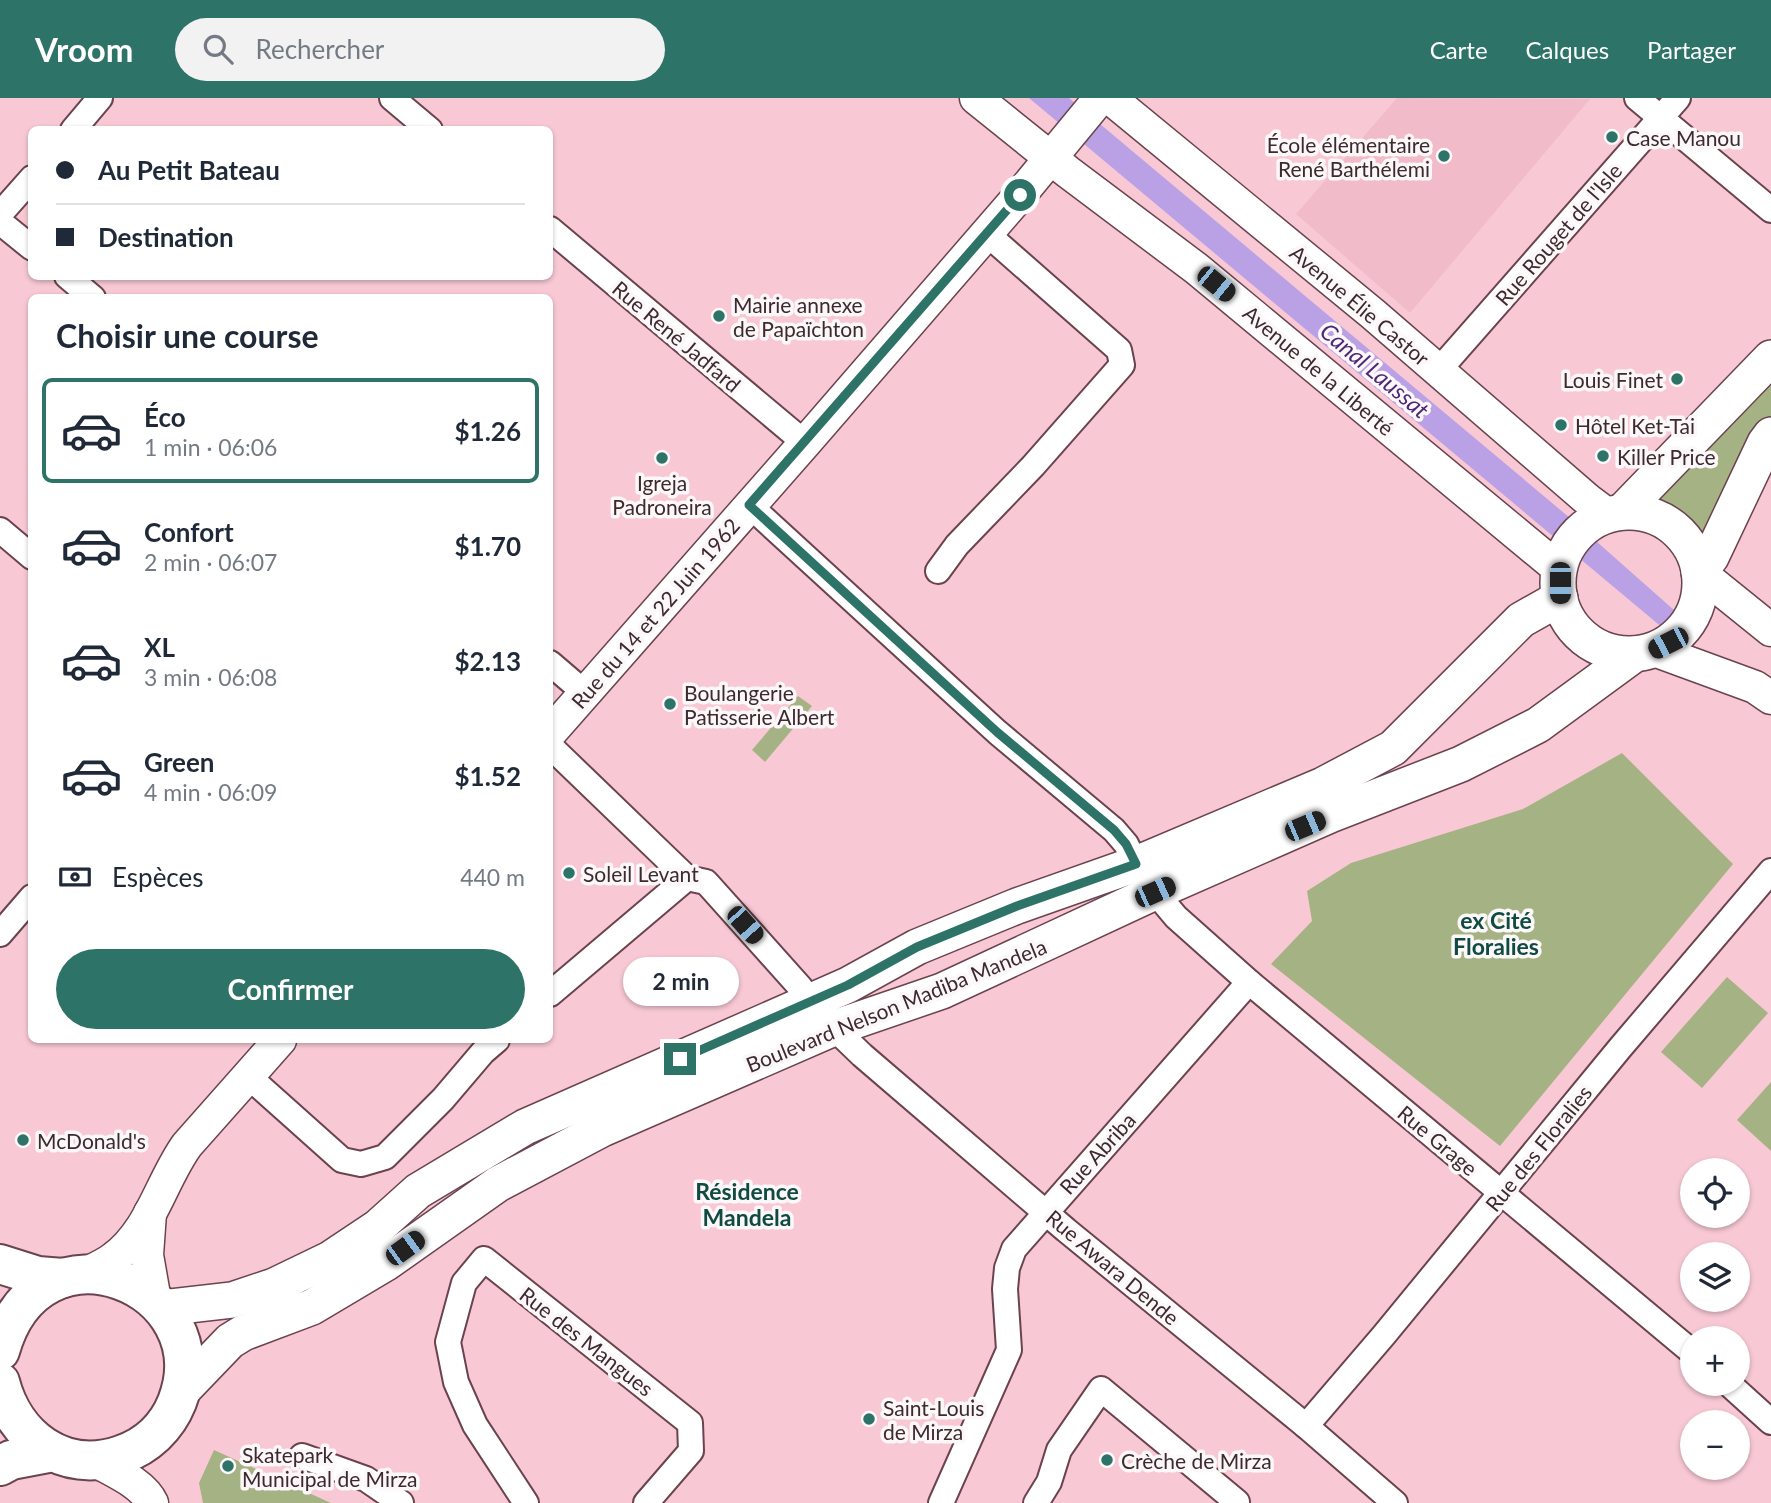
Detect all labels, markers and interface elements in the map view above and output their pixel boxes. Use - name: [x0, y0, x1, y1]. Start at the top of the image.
- search box: [175, 18, 665, 81]
- text: Vroom: [35, 29, 133, 69]
- icon: search: [199, 30, 237, 68]
- text: Rechercher: [255, 33, 384, 65]
- text: Carte: [1430, 35, 1488, 64]
- text: Calques: [1526, 35, 1609, 64]
- text: Partager: [1647, 35, 1736, 64]
- place label: Case Manou: [1626, 125, 1741, 150]
- marker: Case Manou: [1604, 129, 1620, 145]
- place label: École élémentaire René Barthélemi: [1267, 132, 1430, 181]
- marker: École élémentaire René Barthélemi: [1436, 148, 1452, 164]
- text: Au Petit Bateau: [98, 154, 280, 186]
- street label: Rue Rouget de l'Isle: [1490, 158, 1626, 310]
- route start: [1004, 179, 1036, 211]
- text: Destination: [98, 221, 234, 253]
- street label: Avenue Élie Castor: [1285, 240, 1435, 371]
- car: [1194, 263, 1239, 305]
- street label: Rue René Jadfard: [608, 275, 746, 397]
- place label: Mairie annexe de Papaïchton: [733, 292, 864, 341]
- street label: Avenue de la Liberté: [1239, 300, 1399, 440]
- marker: Mairie annexe de Papaïchton: [711, 308, 727, 324]
- text: Choisir une course: [56, 316, 319, 355]
- water label: Canal Laussat: [1315, 316, 1435, 424]
- place label: Louis Finet: [1563, 367, 1663, 392]
- marker: Louis Finet: [1669, 371, 1685, 387]
- icon: car: [60, 399, 123, 462]
- text: Éco: [144, 401, 186, 433]
- place label: Hôtel Ket-Tai: [1575, 413, 1695, 438]
- text: $1.26: [455, 415, 521, 447]
- marker: Hôtel Ket-Tai: [1553, 417, 1569, 433]
- text: 1 min · 06:06: [144, 433, 277, 461]
- place label: Killer Price: [1617, 444, 1716, 469]
- marker: Killer Price: [1595, 448, 1611, 464]
- marker: Igreja Padroneira: [654, 450, 670, 466]
- place label: Igreja Padroneira: [612, 470, 712, 519]
- street label: Rue du 14 et 22 Juin 1962: [566, 513, 744, 713]
- icon: car: [60, 514, 123, 577]
- text: Confort: [144, 516, 234, 548]
- text: $1.70: [455, 530, 521, 562]
- text: 2 min · 06:07: [144, 548, 277, 576]
- car: [1550, 562, 1571, 604]
- car: [1645, 624, 1692, 662]
- icon: car: [60, 629, 123, 692]
- text: XL: [144, 631, 175, 663]
- text: $2.13: [455, 645, 521, 677]
- text: 3 min · 06:08: [144, 663, 277, 691]
- place label: Boulangerie Patisserie Albert: [684, 680, 835, 729]
- marker: Boulangerie Patisserie Albert: [662, 696, 678, 712]
- icon: car: [60, 744, 123, 807]
- text: Green: [144, 746, 214, 778]
- text: $1.52: [455, 760, 521, 792]
- text: 4 min · 06:09: [144, 778, 277, 806]
- car: [1282, 808, 1329, 844]
- icon: cash: [56, 858, 94, 896]
- text: Espèces: [112, 861, 204, 893]
- place label: Soleil Levant: [583, 861, 699, 886]
- text: 440 m: [460, 863, 525, 891]
- marker: Soleil Levant: [561, 865, 577, 881]
- car: [1132, 874, 1179, 910]
- car: [724, 902, 767, 948]
- district label: ex Cité Floralies: [1453, 906, 1539, 960]
- street label: Boulevard Nelson Madiba Mandela: [742, 933, 1050, 1077]
- button: Confirmer: [56, 949, 525, 1029]
- callout: 2 min: [622, 958, 738, 1006]
- text: 2 min: [652, 967, 710, 995]
- route end: [664, 1043, 696, 1075]
- street label: Rue des Floralies: [1480, 1080, 1596, 1216]
- street label: Rue Grage: [1393, 1100, 1483, 1180]
- street label: Rue Abriba: [1054, 1107, 1140, 1199]
- place label: McDonald's: [37, 1128, 146, 1153]
- marker: McDonald's: [15, 1132, 31, 1148]
- map controls: [1680, 1158, 1750, 1480]
- button: locate: [1680, 1158, 1750, 1228]
- district label: Résidence Mandela: [695, 1177, 799, 1231]
- street label: Rue Awara Dende: [1042, 1204, 1184, 1330]
- car: [382, 1227, 429, 1269]
- button: layers: [1680, 1242, 1750, 1312]
- street label: Rue des Mangues: [515, 1281, 659, 1401]
- button: +: [1680, 1326, 1750, 1396]
- place label: Saint-Louis de Mirza: [883, 1395, 984, 1444]
- button: −: [1680, 1410, 1750, 1480]
- marker: Saint-Louis de Mirza: [861, 1411, 877, 1427]
- place label: Skatepark Municipal de Mirza: [242, 1442, 418, 1491]
- place label: Crèche de Mirza: [1121, 1448, 1272, 1473]
- marker: Crèche de Mirza: [1099, 1452, 1115, 1468]
- marker: Skatepark Municipal de Mirza: [220, 1458, 236, 1474]

